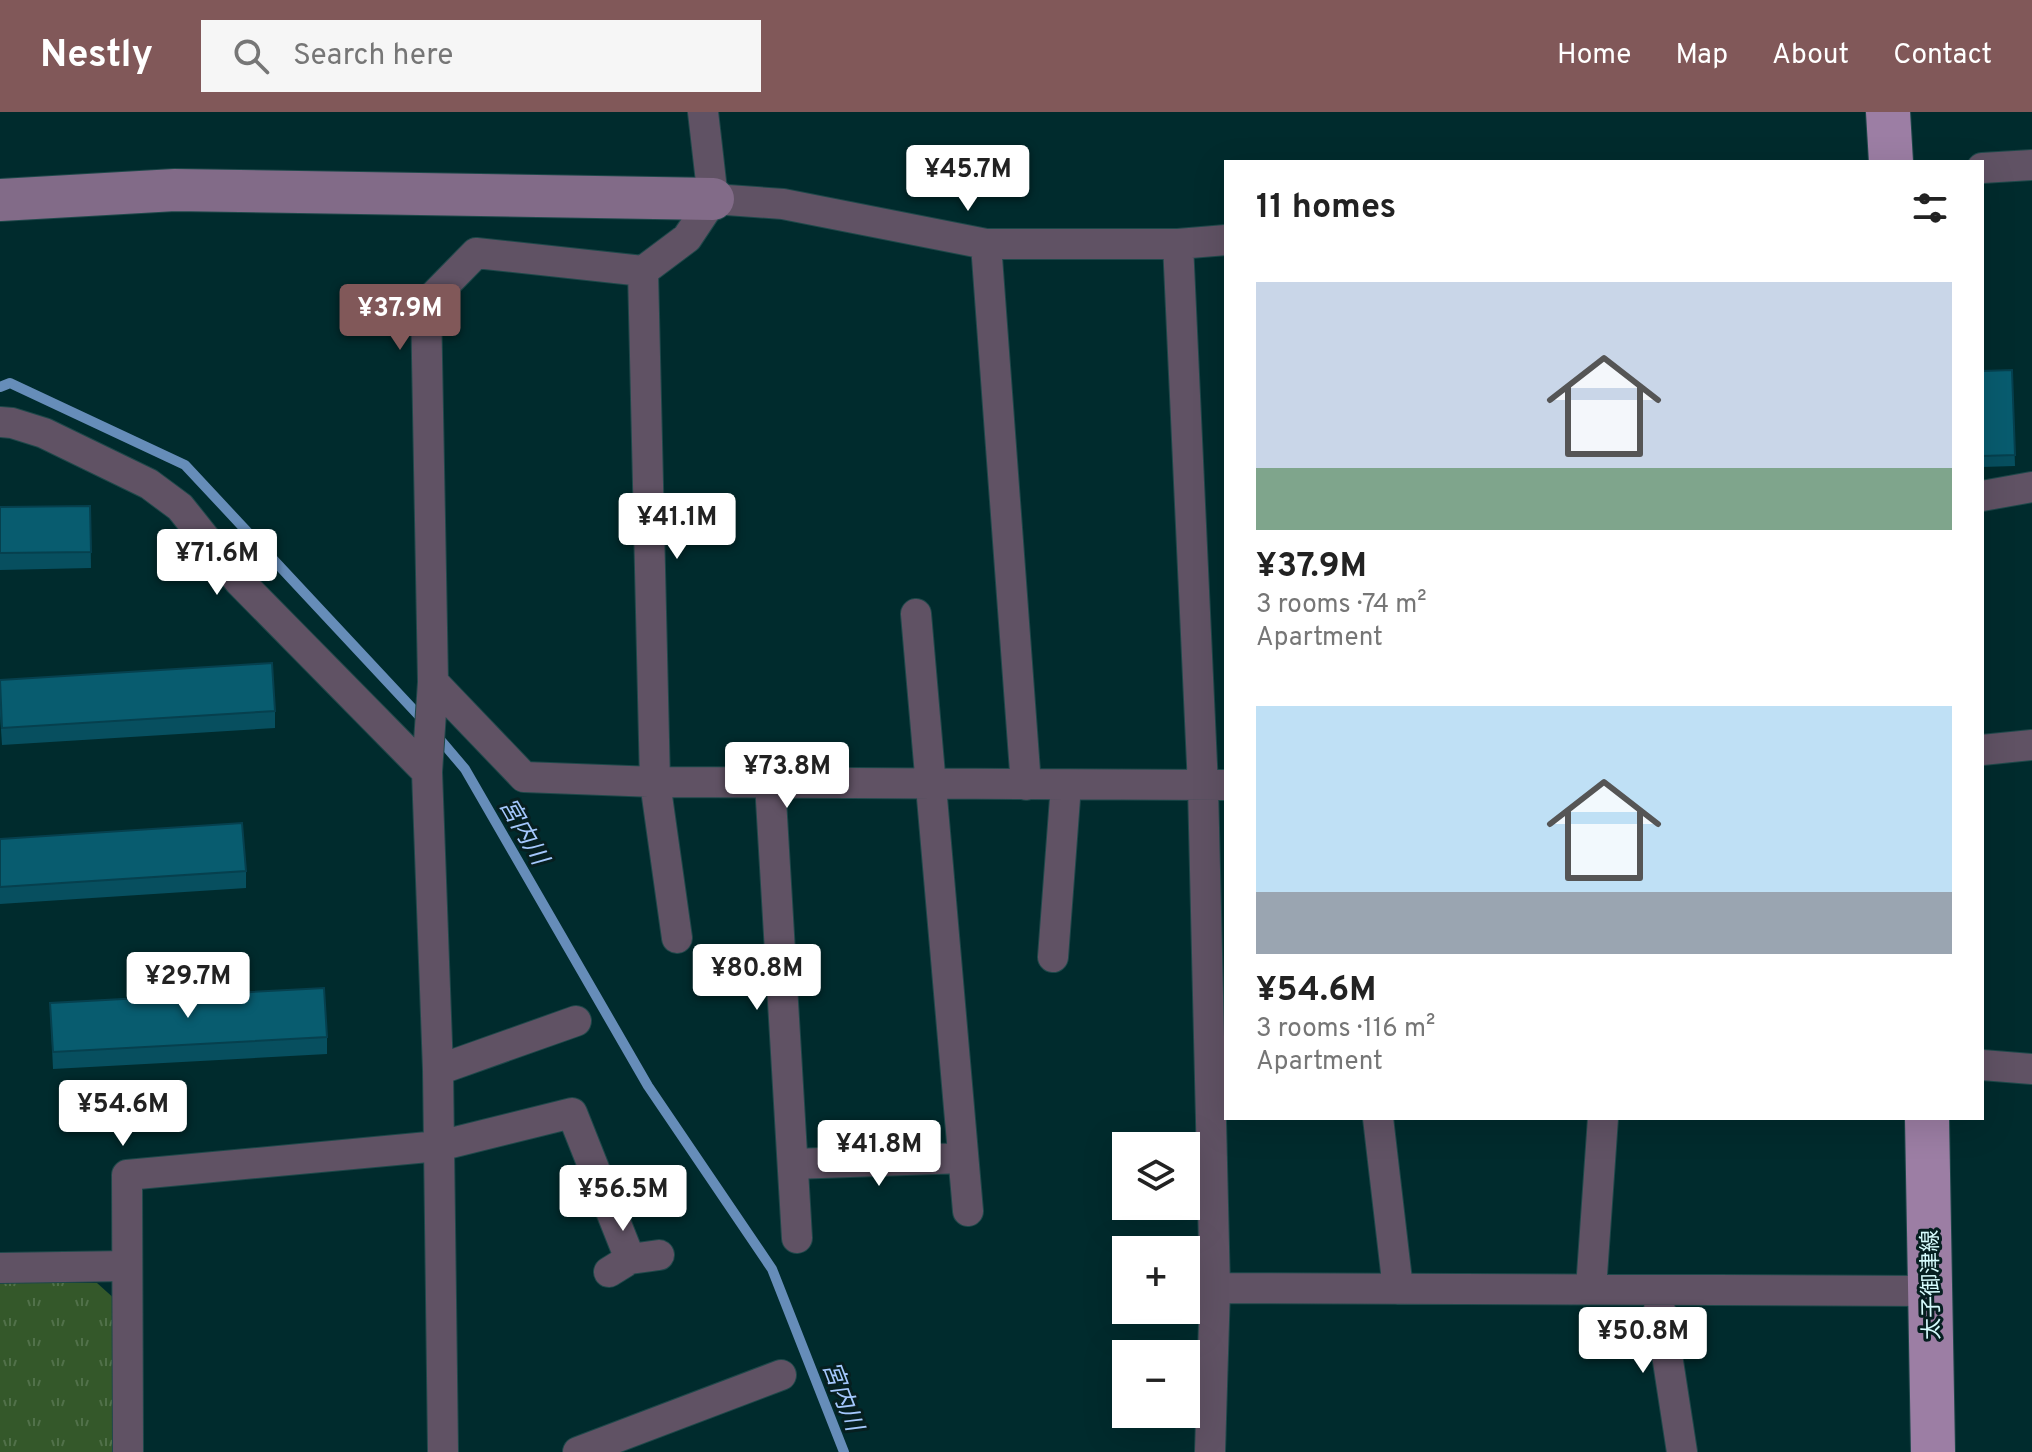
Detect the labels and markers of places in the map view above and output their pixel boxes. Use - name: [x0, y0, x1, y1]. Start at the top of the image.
- pin: ¥45.7M: [903, 145, 1033, 213]
- pin: ¥37.9M: [335, 284, 465, 352]
- pin: ¥41.1M: [612, 493, 742, 561]
- pin: ¥71.6M: [152, 529, 282, 597]
- pin: ¥73.8M: [722, 742, 852, 810]
- pin: ¥80.8M: [692, 944, 822, 1012]
- pin: ¥29.7M: [123, 952, 253, 1020]
- pin: ¥54.6M: [58, 1080, 188, 1148]
- pin: ¥41.8M: [814, 1120, 944, 1188]
- pin: ¥56.5M: [558, 1165, 688, 1233]
- pin: ¥50.8M: [1578, 1307, 1708, 1375]

